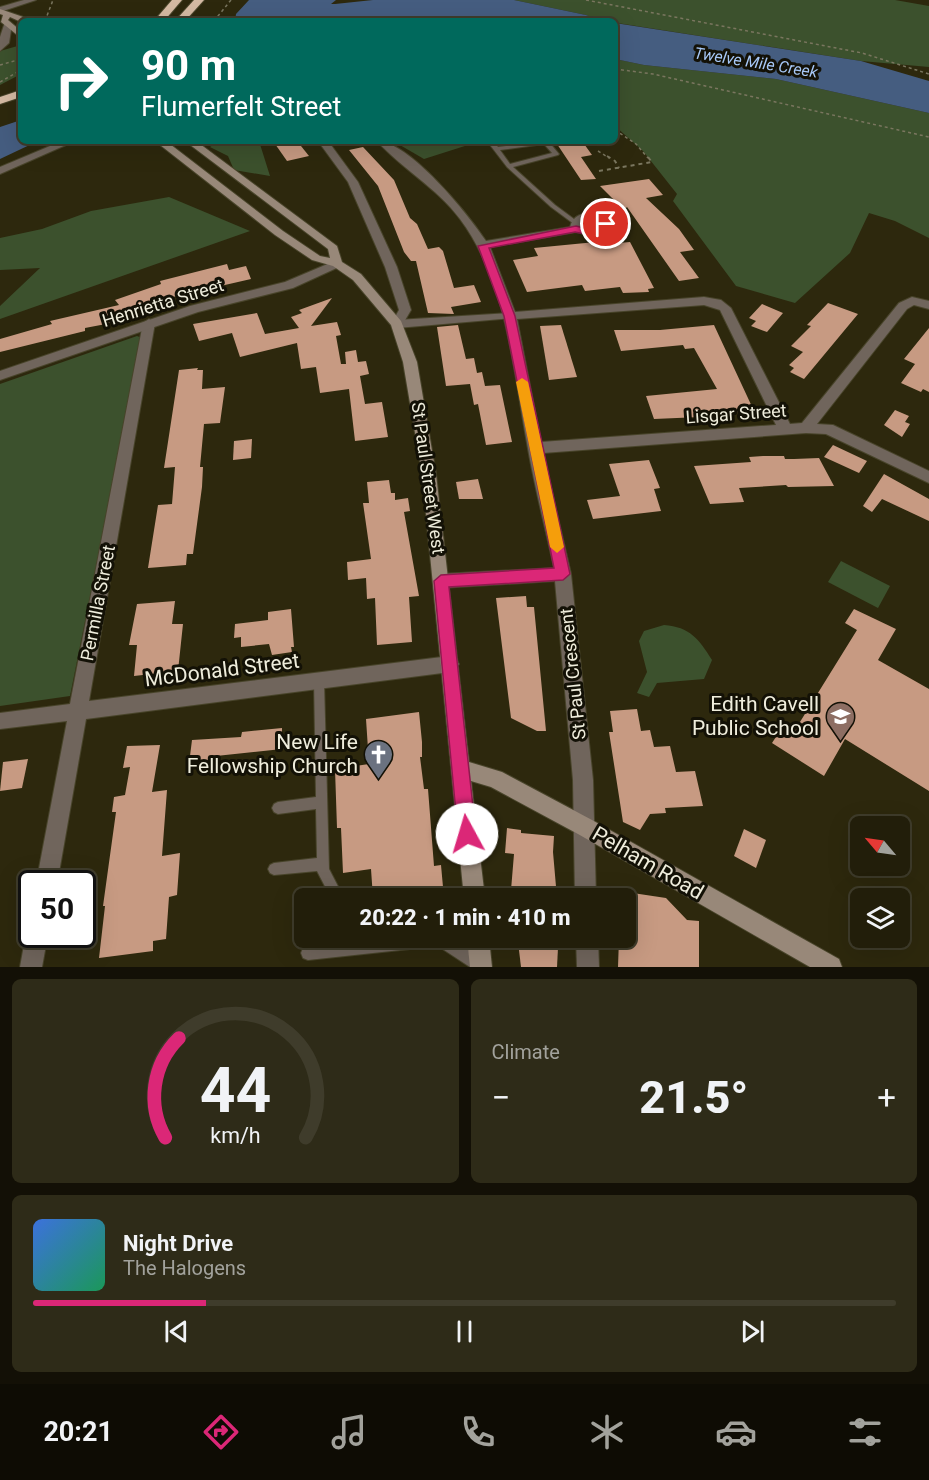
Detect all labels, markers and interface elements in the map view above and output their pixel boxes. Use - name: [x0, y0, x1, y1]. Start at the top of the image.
- text: 90 m: [141, 41, 236, 90]
- icon: right: [42, 42, 120, 120]
- water label: Twelve Mile Creek: [693, 43, 820, 82]
- text: Flumerfelt Street: [141, 91, 341, 123]
- pin: [580, 198, 631, 249]
- icon: arrive: [589, 207, 622, 240]
- street label: Henrietta Street: [100, 274, 226, 331]
- street label: Lisgar Street: [685, 399, 787, 428]
- street label: St Paul Street West: [407, 401, 450, 555]
- street label: Permilla Street: [76, 543, 119, 663]
- street label: St Paul Crescent: [555, 607, 590, 741]
- street label: McDonald Street: [143, 649, 301, 691]
- place label: Edith Cavell Public School: [692, 692, 819, 740]
- school or university icon: Edith Cavell Public School: [824, 700, 856, 742]
- place label: New Life Fellowship Church: [187, 730, 358, 778]
- church icon: New Life Fellowship Church: [363, 738, 395, 780]
- position arrow: [435, 802, 499, 866]
- north arrow: [850, 816, 910, 876]
- map controls: [850, 816, 910, 948]
- street label: Pelham Road: [588, 822, 708, 904]
- speed limit sign: 50: [18, 870, 96, 948]
- button: layers: [850, 888, 910, 948]
- text: 20:22 · 1 min · 410 m: [360, 905, 570, 930]
- text: Climate: [492, 1040, 560, 1064]
- text: 44: [199, 1054, 271, 1127]
- text: 21.5°: [639, 1071, 748, 1124]
- text: −: [492, 1078, 510, 1117]
- text: +: [877, 1078, 896, 1117]
- text: km/h: [210, 1123, 260, 1148]
- text: Night Drive: [123, 1231, 233, 1256]
- text: The Halogens: [123, 1256, 246, 1280]
- icon: previous: [160, 1315, 193, 1348]
- icon: pause: [448, 1315, 481, 1348]
- icon: next: [736, 1315, 769, 1348]
- icon: directions: [200, 1411, 242, 1453]
- icon: music: [328, 1411, 370, 1453]
- icon: phone: [457, 1411, 499, 1453]
- icon: climate: [586, 1411, 628, 1453]
- icon: car: [715, 1411, 757, 1453]
- icon: filters: [844, 1411, 886, 1453]
- text: 20:21: [43, 1416, 113, 1448]

